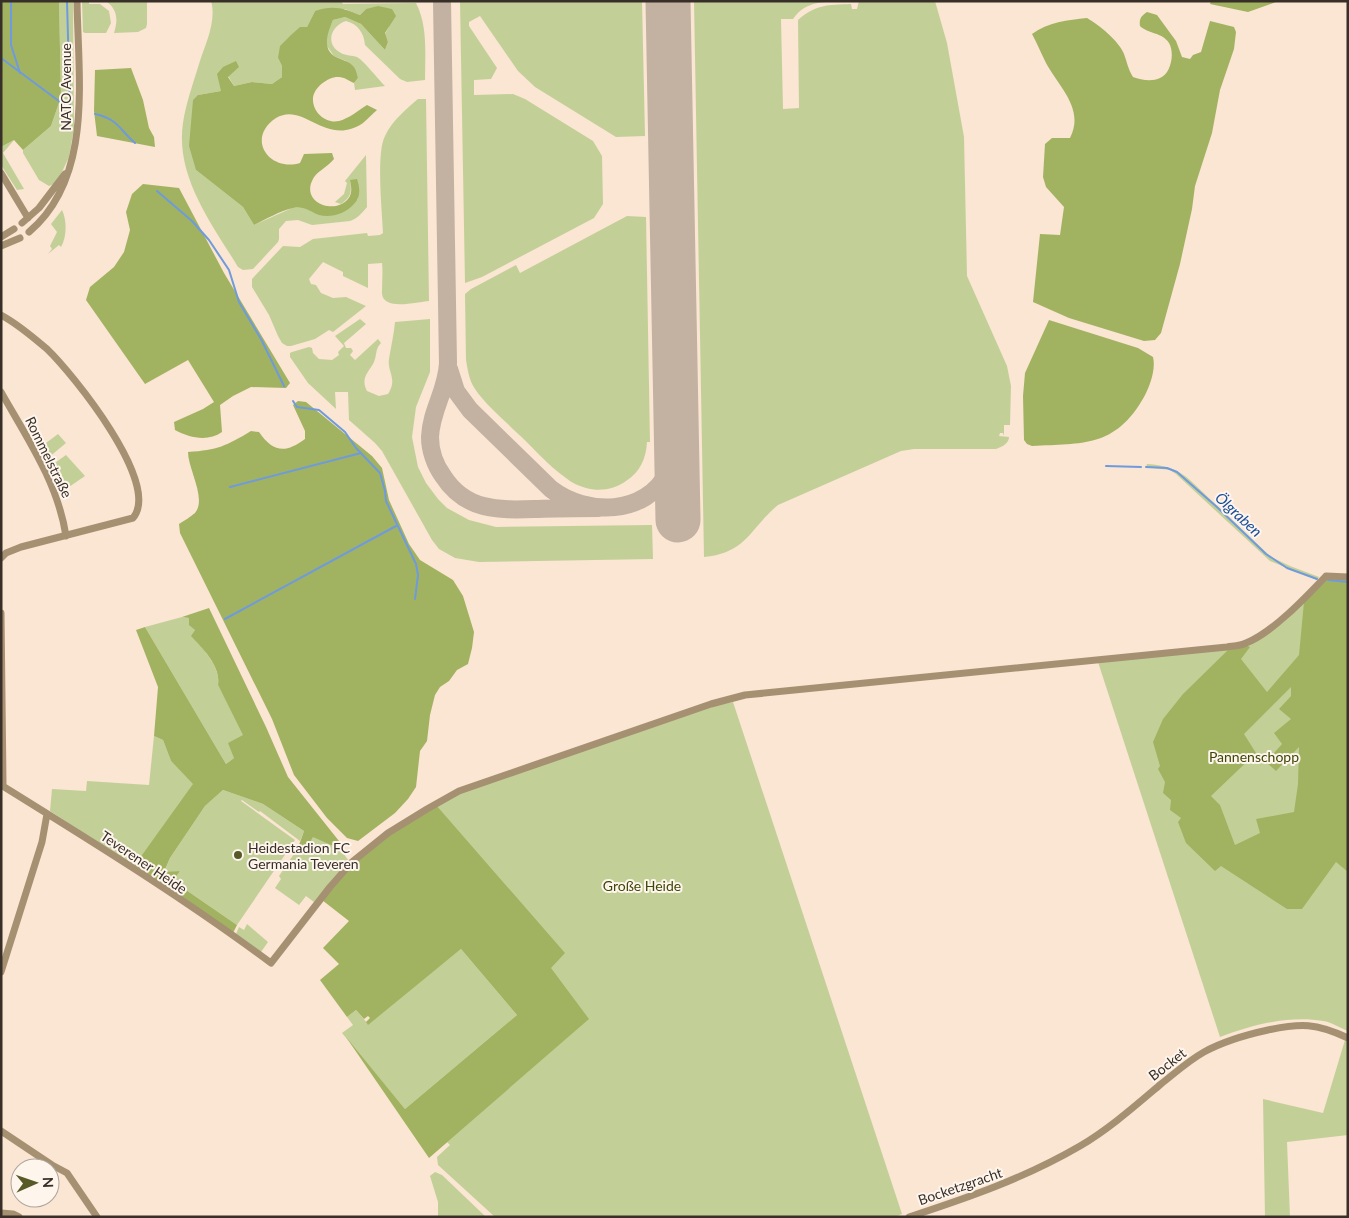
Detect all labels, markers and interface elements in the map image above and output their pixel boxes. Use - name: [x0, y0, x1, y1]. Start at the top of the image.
- street label: NATO Avenue: [57, 43, 74, 131]
- street label: Rommelstraße: [22, 413, 76, 501]
- water label: Ölgraben: [1212, 488, 1266, 540]
- park label: Pannenschopp: [1209, 748, 1299, 765]
- street label: Teverener Heide: [98, 827, 190, 897]
- place label: Heidestadion FC Germania Teveren: [248, 839, 359, 872]
- marker: Heidestadion FC Germania Teveren: [232, 849, 244, 861]
- park label: Große Heide: [603, 877, 681, 894]
- street label: Bocket: [1145, 1044, 1189, 1084]
- north arrow: [10, 1158, 60, 1208]
- street label: Bocketzgracht: [916, 1164, 1004, 1208]
- text: N: [40, 1177, 57, 1188]

